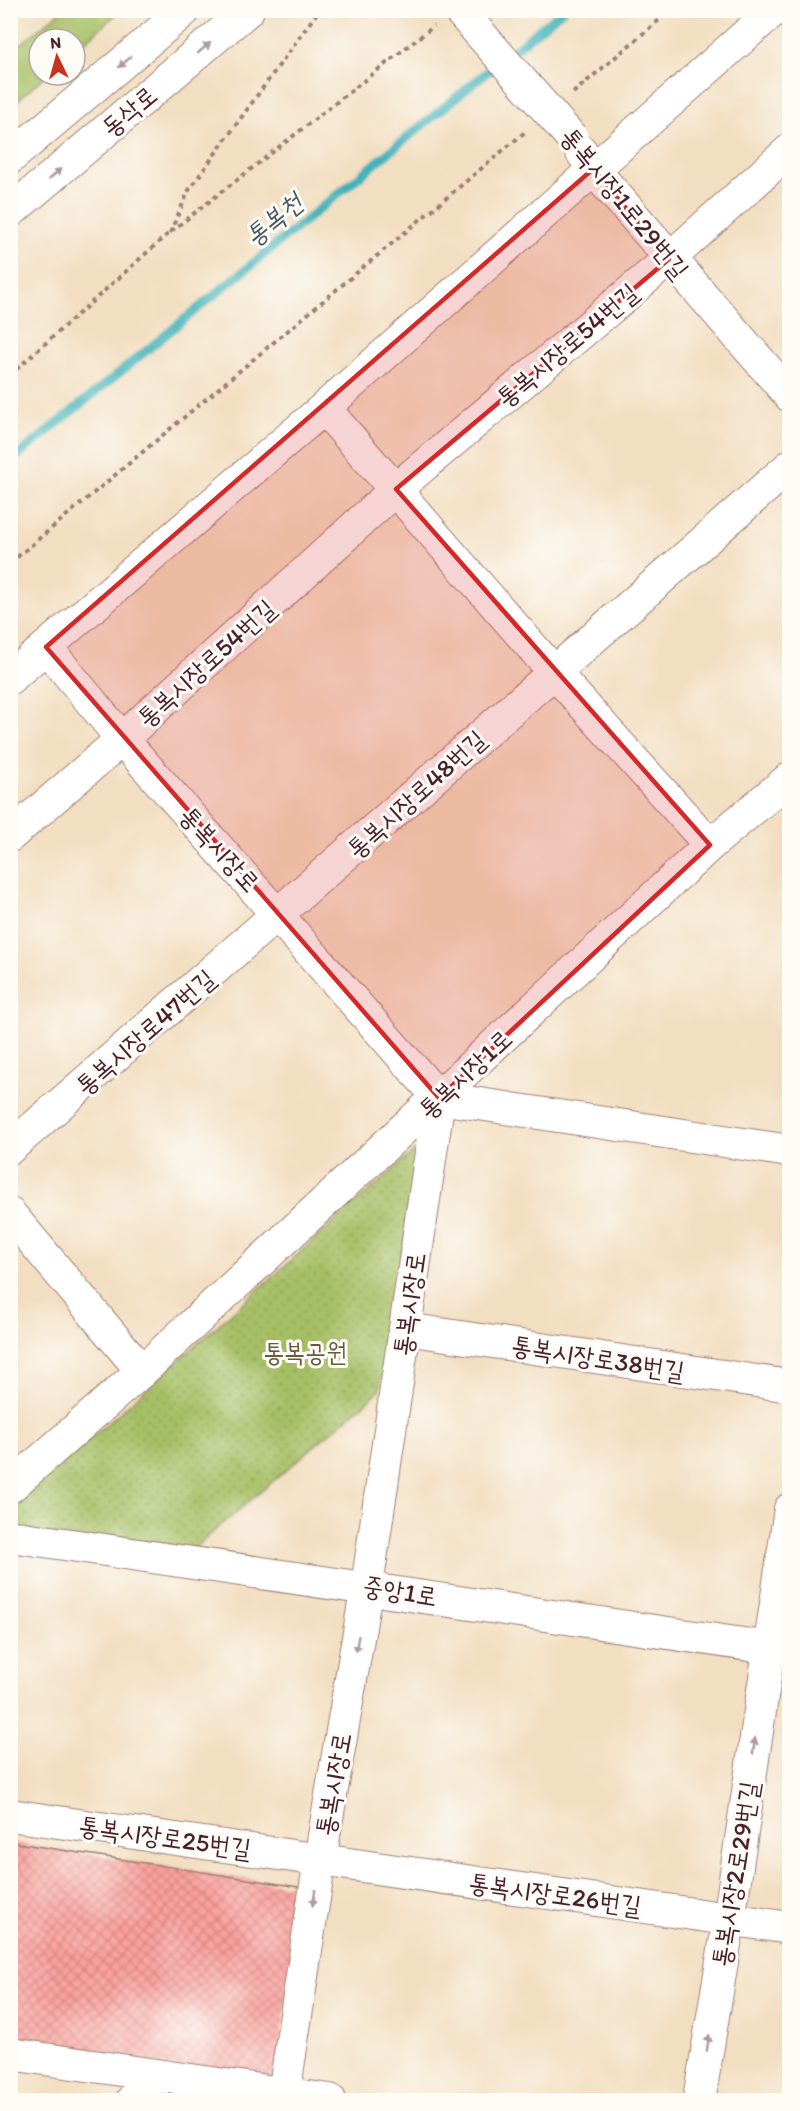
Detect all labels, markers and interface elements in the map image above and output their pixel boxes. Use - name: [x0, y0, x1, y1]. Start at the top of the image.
- north arrow: [27, 27, 87, 87]
- text: N: [50, 33, 62, 52]
- one-way arrow: [196, 41, 212, 54]
- one-way arrow: [117, 55, 133, 68]
- street label: 동삭로: [95, 79, 163, 143]
- street label: 통복시장1로29번길: [554, 121, 696, 285]
- one-way arrow: [47, 168, 62, 181]
- water label: 통복천: [237, 184, 310, 252]
- street label: 통복시장로54번길: [489, 276, 645, 414]
- street label: 통복시장로54번길: [130, 592, 282, 734]
- street label: 통복시장로48번길: [340, 723, 492, 865]
- street label: 통복시장로: [173, 799, 267, 899]
- street label: 통복시장로47번길: [68, 962, 222, 1101]
- street label: 통복시장1로: [411, 1023, 519, 1125]
- street label: 통복시장로: [386, 1250, 432, 1358]
- street label: 통복시장로38번길: [509, 1329, 687, 1387]
- park label: 통복공원: [263, 1336, 347, 1368]
- street label: 중앙1로: [361, 1569, 439, 1613]
- one-way arrow: [352, 1635, 361, 1654]
- street label: 통복시장로: [308, 1730, 358, 1838]
- one-way arrow: [750, 1737, 759, 1756]
- street label: 통복시장2로29번길: [705, 1779, 765, 1969]
- street label: 통복시장로25번길: [77, 1809, 253, 1865]
- street label: 통복시장로26번길: [467, 1866, 643, 1922]
- one-way arrow: [309, 1889, 318, 1908]
- one-way arrow: [704, 2033, 713, 2052]

